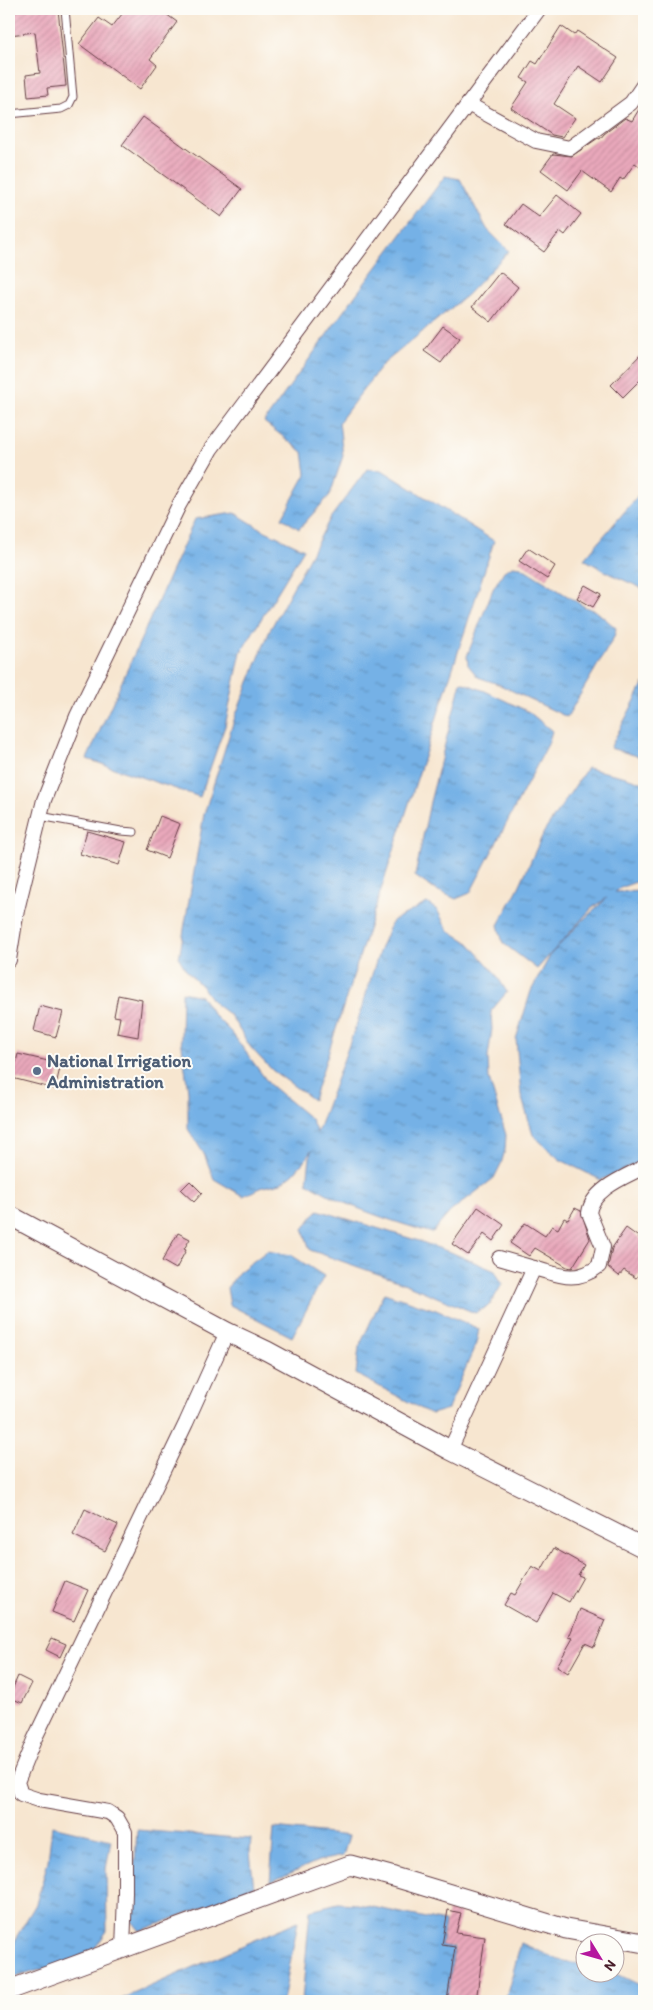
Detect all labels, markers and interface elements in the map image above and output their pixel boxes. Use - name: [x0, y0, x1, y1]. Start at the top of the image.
- place label: National Irrigation Administration: [46, 1050, 191, 1093]
- marker: National Irrigation Administration: [31, 1065, 43, 1077]
- north arrow: [576, 1932, 626, 1982]
- text: N: [600, 1957, 620, 1974]

